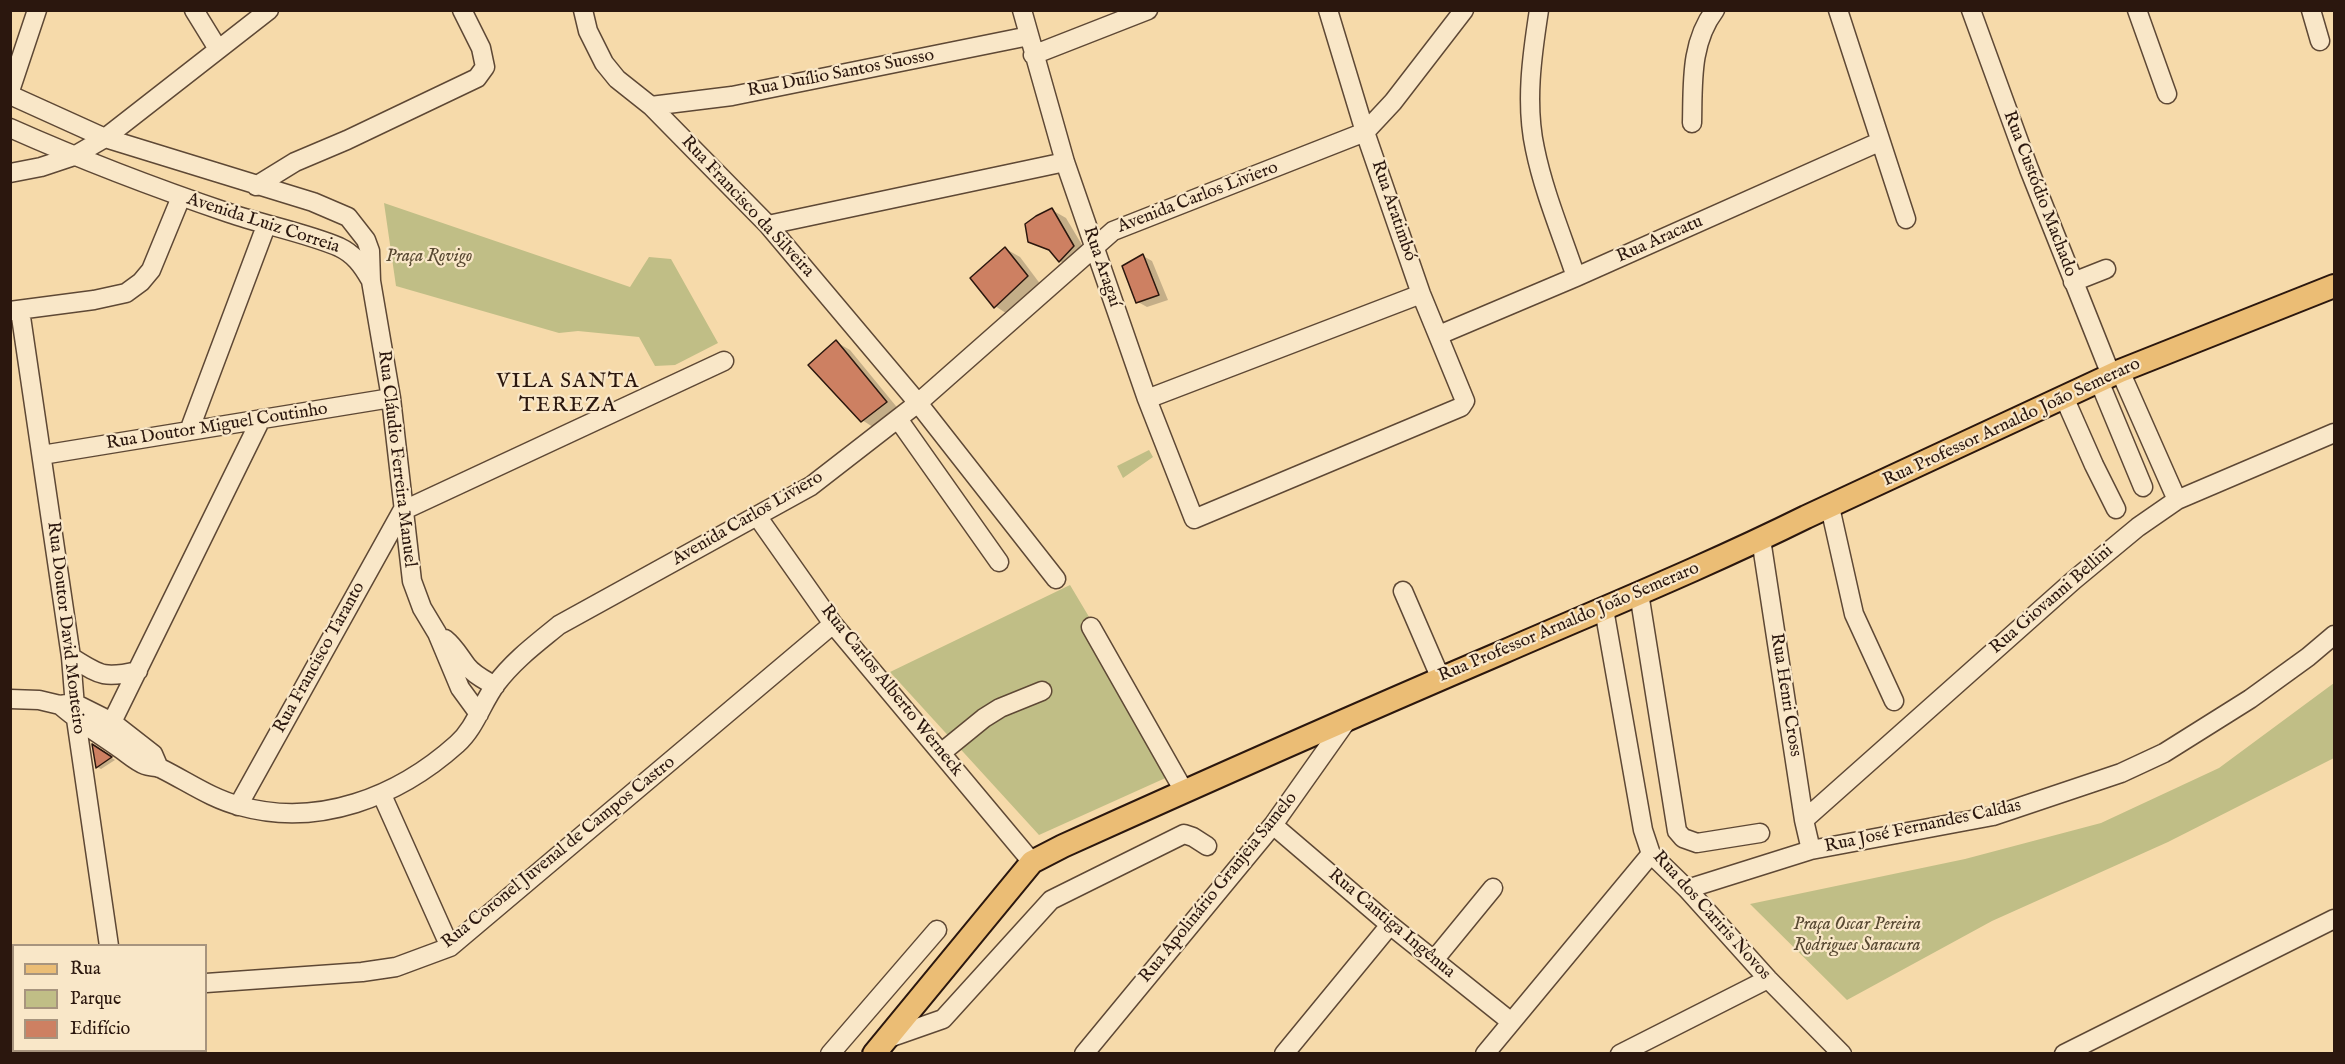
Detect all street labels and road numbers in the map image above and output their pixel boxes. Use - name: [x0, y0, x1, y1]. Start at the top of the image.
- street label: Rua Duílio Santos Suosso: [746, 45, 936, 103]
- street label: Rua Custódio Machado: [1997, 108, 2081, 280]
- street label: Rua Francisco da Silveira: [676, 132, 818, 282]
- street label: Avenida Carlos Liviero: [1115, 157, 1281, 239]
- street label: Rua Aratimbó: [1366, 158, 1420, 264]
- street label: Avenida Luiz Correia: [184, 189, 342, 259]
- street label: Rua Aracatu: [1613, 211, 1707, 269]
- street label: Rua Aragaí: [1077, 224, 1125, 310]
- street label: Rua Cláudio Ferreira Manuel: [372, 349, 420, 569]
- street label: Rua Professor Arnaldo João Semeraro: [1880, 354, 2144, 492]
- street label: Rua Doutor Miguel Coutinho: [105, 399, 329, 455]
- street label: Avenida Carlos Liviero: [669, 467, 827, 571]
- street label: Rua Doutor David Monteiro: [41, 520, 89, 736]
- street label: Rua Giovanni Bellini: [1986, 541, 2118, 659]
- street label: Rua Professor Arnaldo João Semeraro: [1435, 558, 1703, 688]
- street label: Rua Francisco Taranto: [270, 579, 370, 737]
- street label: Rua Carlos Alberto Werneck: [815, 601, 967, 781]
- street label: Rua Henri Cross: [1765, 632, 1805, 758]
- street label: Rua Coronel Juvenal de Campos Castro: [438, 752, 680, 954]
- street label: Rua Apolinário Granjeia Samelo: [1135, 788, 1303, 988]
- street label: Rua José Fernandes Caldas: [1823, 796, 2023, 858]
- street label: Rua dos Cariris Novos: [1647, 847, 1775, 985]
- street label: Rua Cantiga Ingênua: [1323, 865, 1459, 983]

